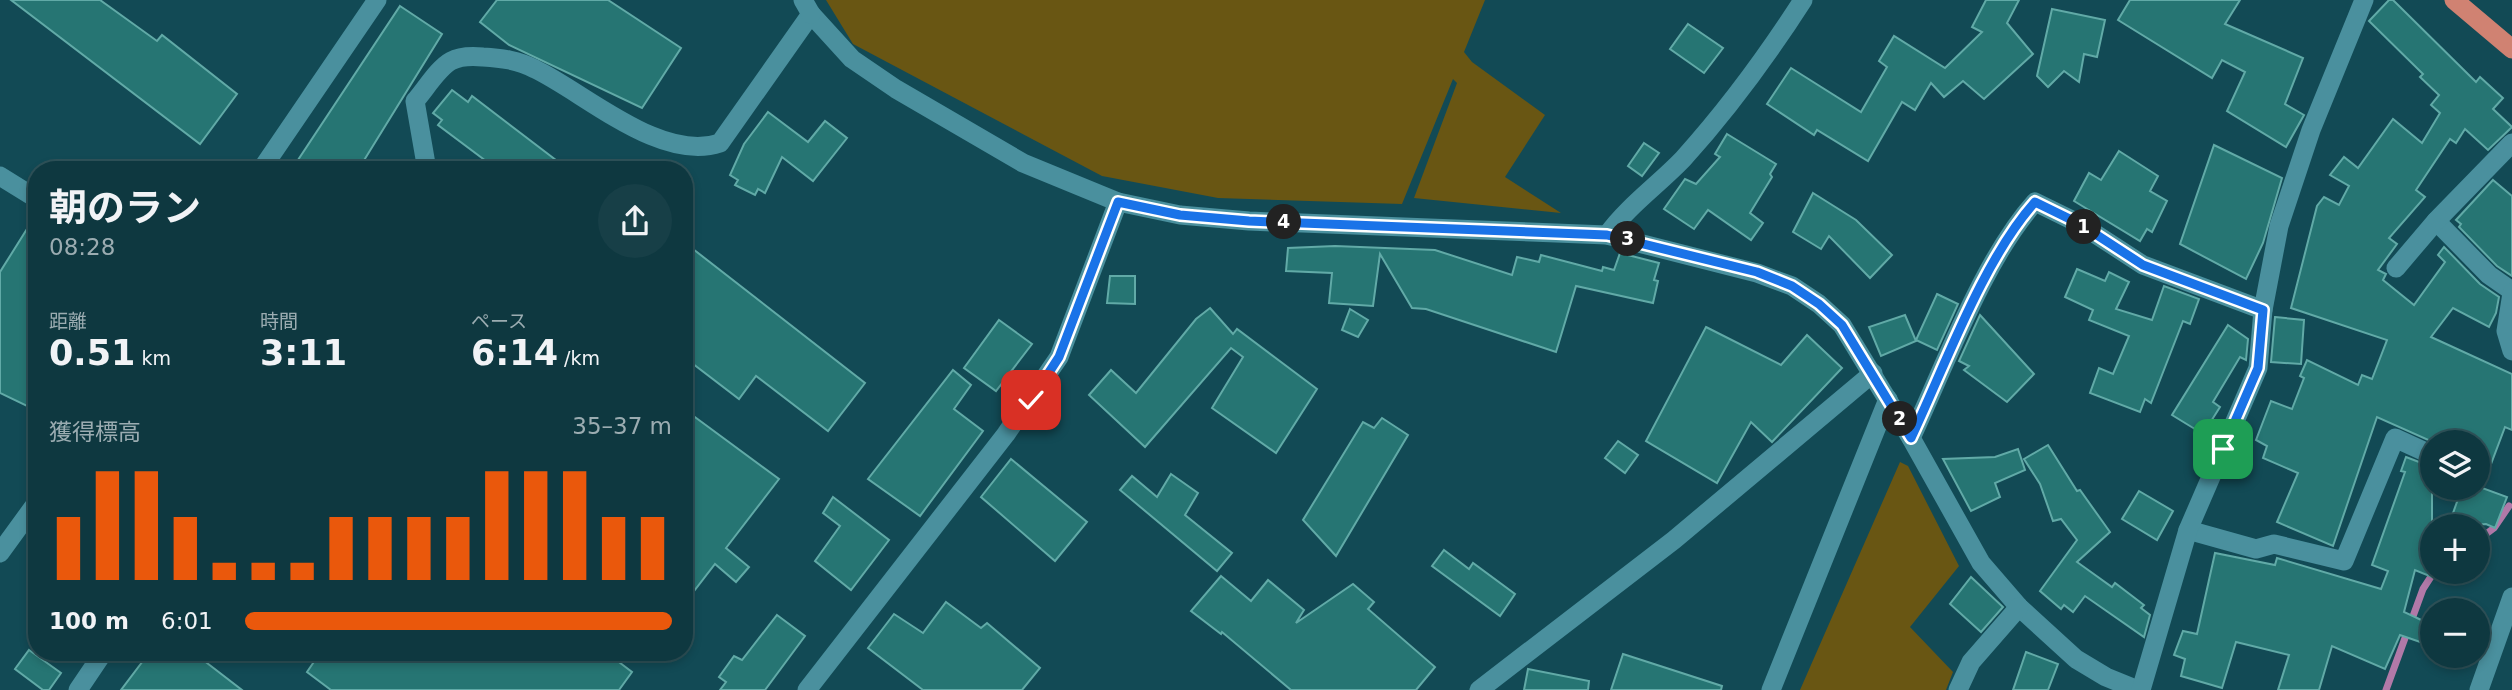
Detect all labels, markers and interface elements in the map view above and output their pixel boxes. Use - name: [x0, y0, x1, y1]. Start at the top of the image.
- button: share: [598, 184, 672, 258]
- text: 朝のラン: [49, 186, 201, 230]
- pin: 4: [1266, 204, 1302, 240]
- text: 4: [1277, 210, 1290, 232]
- pin: 1: [2066, 210, 2102, 244]
- text: 1: [2077, 215, 2090, 237]
- pin: 3: [1610, 222, 1646, 256]
- text: 3: [1621, 227, 1634, 249]
- text: 08:28: [49, 234, 115, 260]
- text: 距離: [49, 310, 87, 332]
- text: 時間: [260, 310, 298, 332]
- text: ペース: [471, 310, 527, 332]
- text: 0.51: [49, 333, 135, 373]
- text: 3:11: [260, 333, 347, 373]
- text: 6:14: [471, 333, 558, 373]
- text: km: [135, 347, 171, 369]
- text: /km: [558, 347, 600, 369]
- pin: [1001, 370, 1061, 430]
- icon: check: [1012, 381, 1050, 419]
- pin: 2: [1882, 402, 1918, 436]
- text: 2: [1893, 407, 1906, 429]
- text: 35–37 m: [572, 413, 672, 439]
- text: 獲得標高: [49, 419, 141, 445]
- pin: [2193, 419, 2253, 479]
- icon: arrive: [2204, 430, 2242, 468]
- map controls: [2420, 430, 2490, 668]
- button: layers: [2420, 430, 2490, 500]
- button: +: [2420, 514, 2490, 584]
- button: −: [2420, 598, 2490, 668]
- text: 100 m: [49, 608, 129, 634]
- text: 6:01: [161, 608, 213, 634]

